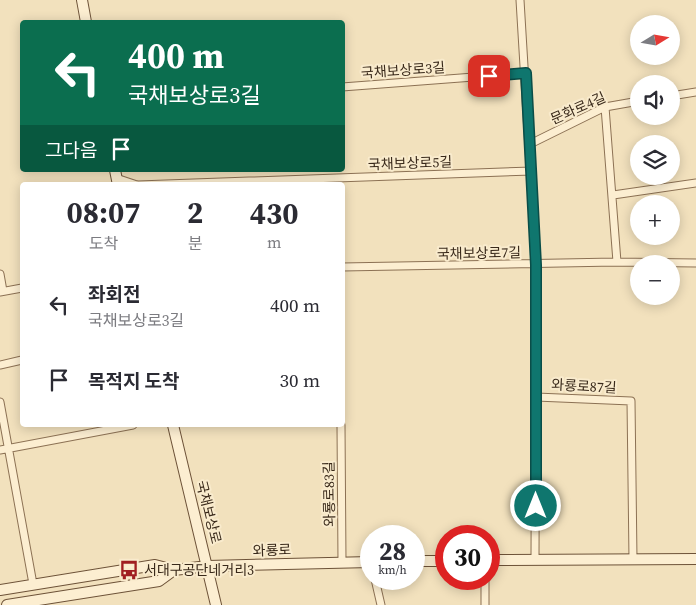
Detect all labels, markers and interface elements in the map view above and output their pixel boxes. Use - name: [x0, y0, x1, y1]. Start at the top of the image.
- north arrow: [630, 15, 680, 65]
- map controls: [630, 15, 680, 305]
- text: 400 m: [128, 32, 224, 80]
- icon: left: [45, 40, 110, 105]
- pin: [468, 55, 510, 97]
- street label: 국채보상로3길: [360, 57, 446, 83]
- icon: arrive: [475, 62, 503, 90]
- button: sound: [630, 75, 680, 125]
- text: 국채보상로3길: [128, 80, 260, 110]
- street label: 문화로4길: [547, 87, 609, 129]
- icon: arrive: [107, 135, 135, 163]
- button: layers: [630, 135, 680, 185]
- text: 그다음: [45, 137, 97, 163]
- street label: 국채보상로5길: [368, 152, 452, 174]
- text: 08:07: [66, 192, 141, 233]
- text: 2: [187, 192, 203, 233]
- text: 430: [250, 193, 299, 234]
- button: +: [630, 195, 680, 245]
- text: m: [267, 231, 281, 253]
- text: 도착: [89, 232, 118, 254]
- text: 분: [188, 232, 202, 254]
- street label: 국채보상로7길: [437, 242, 521, 264]
- button: −: [630, 255, 680, 305]
- text: 좌회전: [88, 281, 140, 307]
- icon: left: [45, 291, 73, 319]
- text: 400 m: [270, 292, 320, 318]
- text: 국채보상로3길: [88, 309, 184, 331]
- icon: arrive: [45, 366, 73, 394]
- text: 30 m: [279, 367, 320, 393]
- text: 목적지 도착: [88, 368, 179, 394]
- street label: 와룡로87길: [551, 374, 617, 398]
- street label: 와룡로83길: [318, 461, 340, 527]
- street label: 국채보상로: [192, 478, 227, 546]
- position arrow: [509, 479, 561, 531]
- speed limit sign: 30: [435, 525, 500, 590]
- text: 28: [379, 534, 406, 568]
- street label: 와룡로: [252, 539, 292, 561]
- bus stop icon: 서대구공단네거리3: [118, 559, 140, 581]
- place label: 서대구공단네거리3: [144, 560, 254, 580]
- text: km/h: [378, 562, 407, 578]

